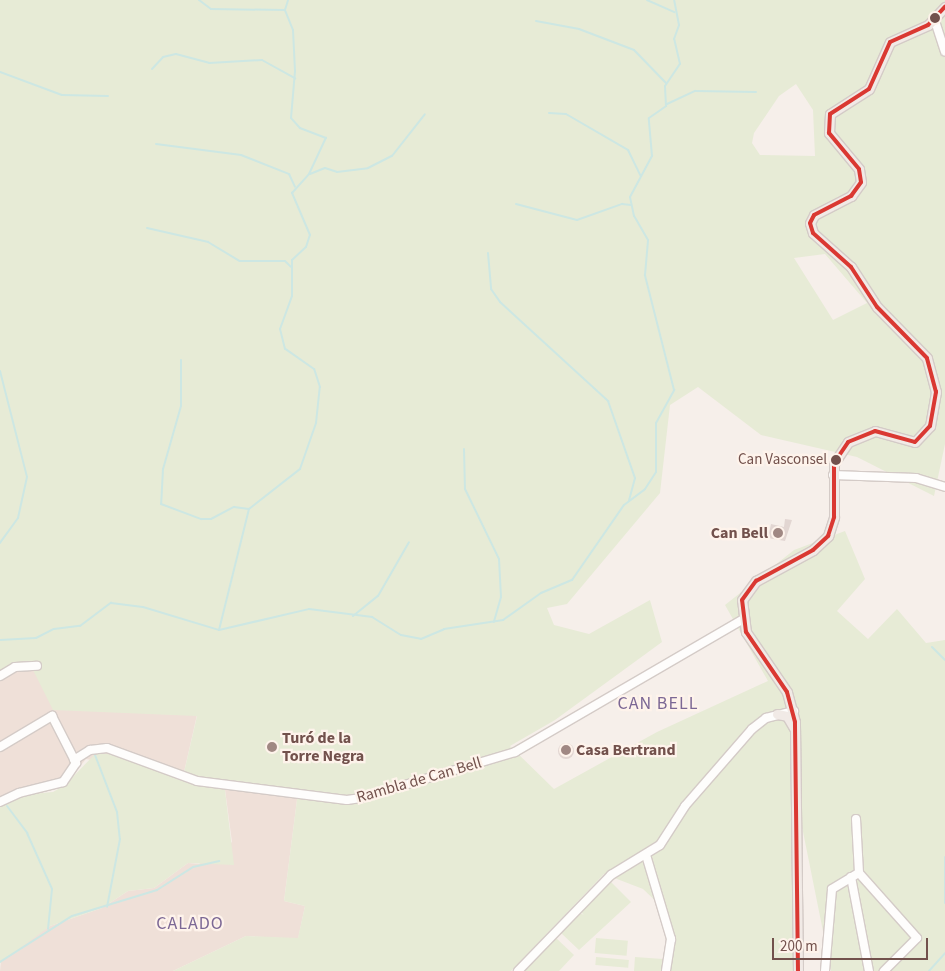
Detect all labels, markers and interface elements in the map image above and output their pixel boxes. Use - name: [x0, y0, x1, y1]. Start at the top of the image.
- unlabelled marker: [930, 13, 940, 23]
- place label: Can Vasconsel: [738, 451, 827, 469]
- marker: Can Vasconsel: [831, 455, 841, 465]
- place label: Can Bell: [711, 523, 768, 543]
- marker: Can Bell: [772, 527, 784, 539]
- district label: CAN BELL: [617, 693, 699, 715]
- place label: Turó de la Torre Negra: [282, 728, 364, 766]
- place label: Casa Bertrand: [576, 740, 676, 760]
- marker: Turó de la Torre Negra: [266, 741, 278, 753]
- marker: Casa Bertrand: [560, 744, 572, 756]
- street label: Rambla de Can Bell: [354, 753, 484, 807]
- district label: CALADO: [155, 913, 225, 935]
- scale bar: [775, 928, 931, 960]
- text: 200 m: [780, 936, 818, 957]

